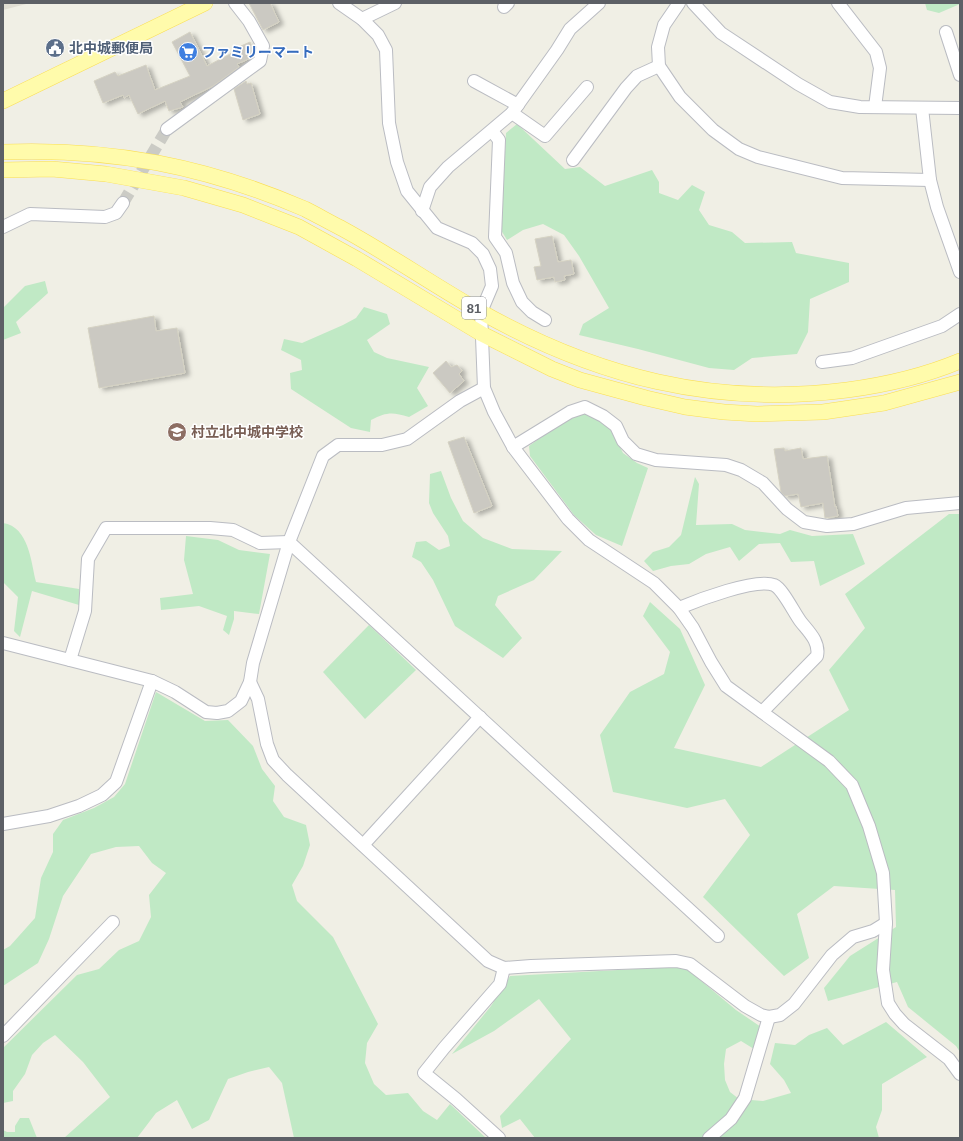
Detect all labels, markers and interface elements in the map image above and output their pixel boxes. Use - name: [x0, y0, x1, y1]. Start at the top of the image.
- public building icon: 北中城郵便局: [44, 37, 66, 59]
- place label: 北中城郵便局: [69, 40, 153, 56]
- supermarket icon: ファミリーマート: [177, 41, 199, 63]
- place label: ファミリーマート: [202, 44, 314, 60]
- road number: 81: [462, 297, 486, 319]
- school or university icon: 村立北中城中学校: [166, 421, 188, 443]
- place label: 村立北中城中学校: [191, 424, 303, 440]

